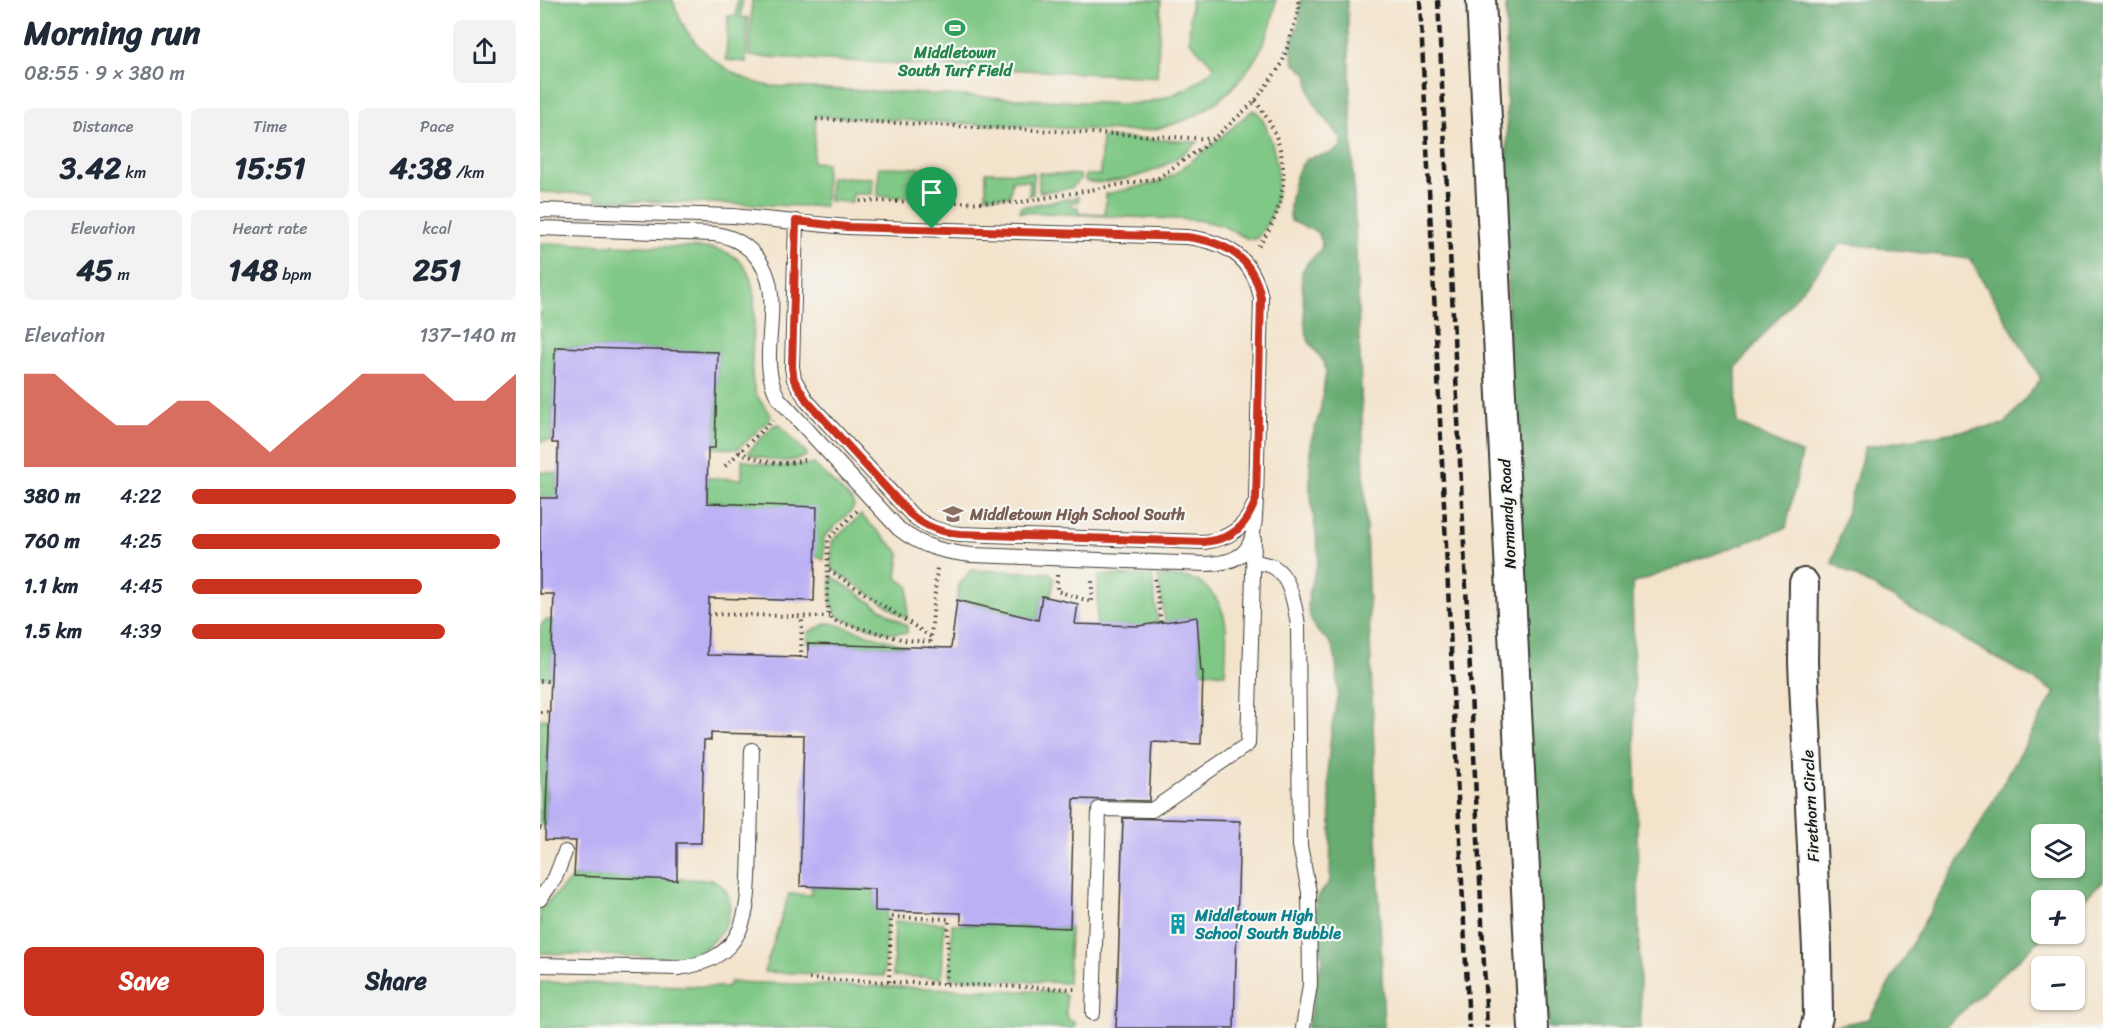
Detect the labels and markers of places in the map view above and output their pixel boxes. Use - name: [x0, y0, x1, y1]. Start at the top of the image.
- sports icon: Middletown South Turf Field: [943, 16, 967, 40]
- place label: Middletown South Turf Field: [897, 38, 1014, 85]
- pin: [906, 167, 957, 229]
- place label: Middletown High School South: [969, 500, 1186, 529]
- school or university icon: Middletown High School South: [941, 502, 965, 526]
- place label: Middletown High School South Bubble: [1194, 901, 1341, 948]
- building icon: Middletown High School South Bubble: [1166, 912, 1190, 936]

